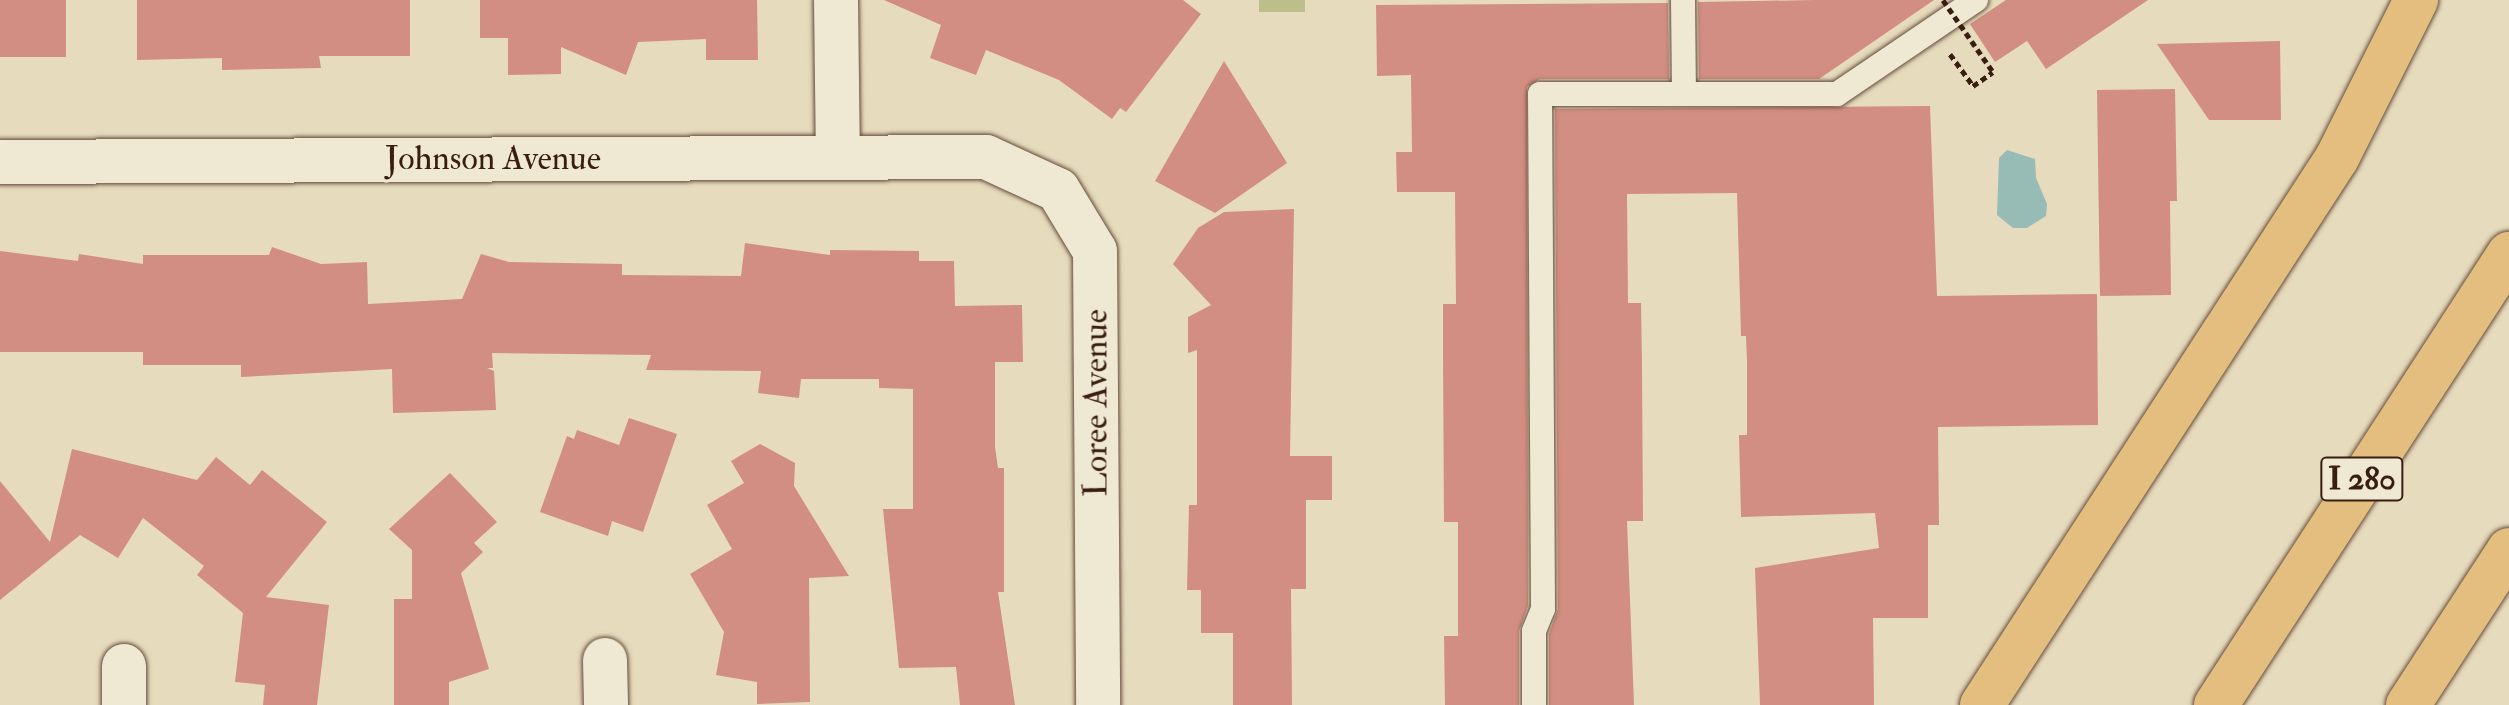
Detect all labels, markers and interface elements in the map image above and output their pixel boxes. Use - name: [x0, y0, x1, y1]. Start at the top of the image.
- street label: Johnson Avenue: [385, 139, 601, 179]
- street label: Loree Avenue: [1076, 309, 1116, 497]
- road number: I 280: [2320, 451, 2404, 507]

